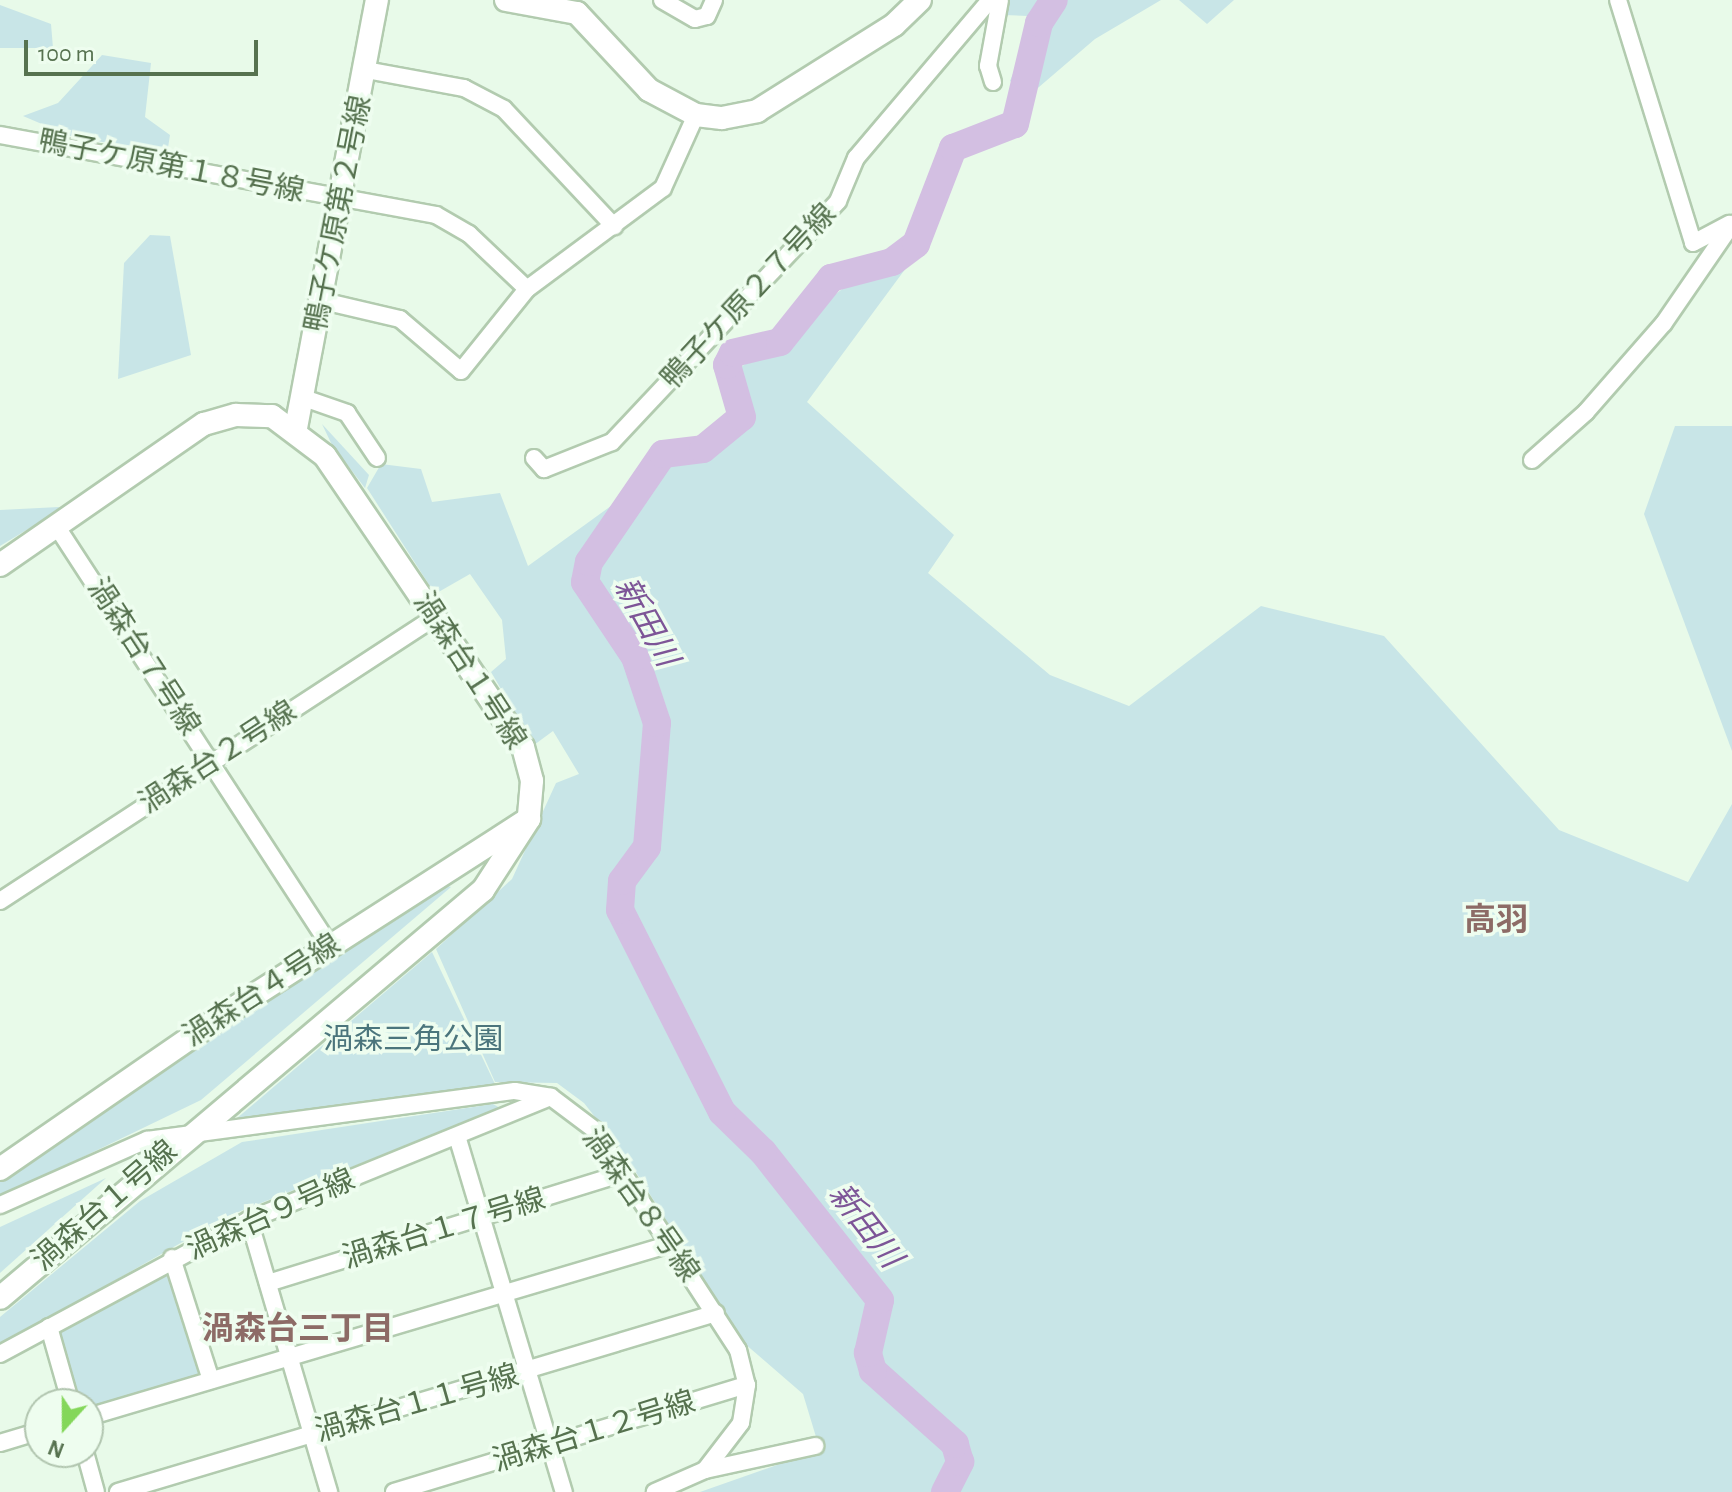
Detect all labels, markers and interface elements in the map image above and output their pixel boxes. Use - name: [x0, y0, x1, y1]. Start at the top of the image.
- scale bar: [28, 24, 262, 74]
- text: 100 m: [38, 42, 95, 66]
- street label: 鴨子ケ原第２号線: [298, 93, 380, 335]
- street label: 鴨子ケ原第１８号線: [35, 124, 307, 210]
- street label: 鴨子ケ原２７号線: [654, 197, 844, 397]
- water label: 新田川: [606, 571, 686, 673]
- street label: 渦森台７号線: [79, 572, 207, 742]
- street label: 渦森台１号線: [405, 586, 533, 756]
- street label: 渦森台２号線: [133, 694, 303, 822]
- district label: 高羽: [1464, 901, 1528, 939]
- street label: 渦森台４号線: [177, 927, 347, 1055]
- park label: 渦森三角公園: [323, 1022, 503, 1058]
- street label: 渦森台８号線: [574, 1121, 706, 1289]
- street label: 渦森台１号線: [25, 1133, 185, 1279]
- street label: 渦森台９号線: [181, 1162, 361, 1268]
- water label: 新田川: [820, 1176, 910, 1276]
- street label: 渦森台１７号線: [338, 1181, 550, 1277]
- district label: 渦森台三丁目: [202, 1310, 394, 1348]
- street label: 渦森台１１号線: [311, 1358, 523, 1450]
- street label: 渦森台１２号線: [488, 1384, 700, 1480]
- north arrow: [24, 1388, 104, 1468]
- text: N: [45, 1436, 67, 1462]

